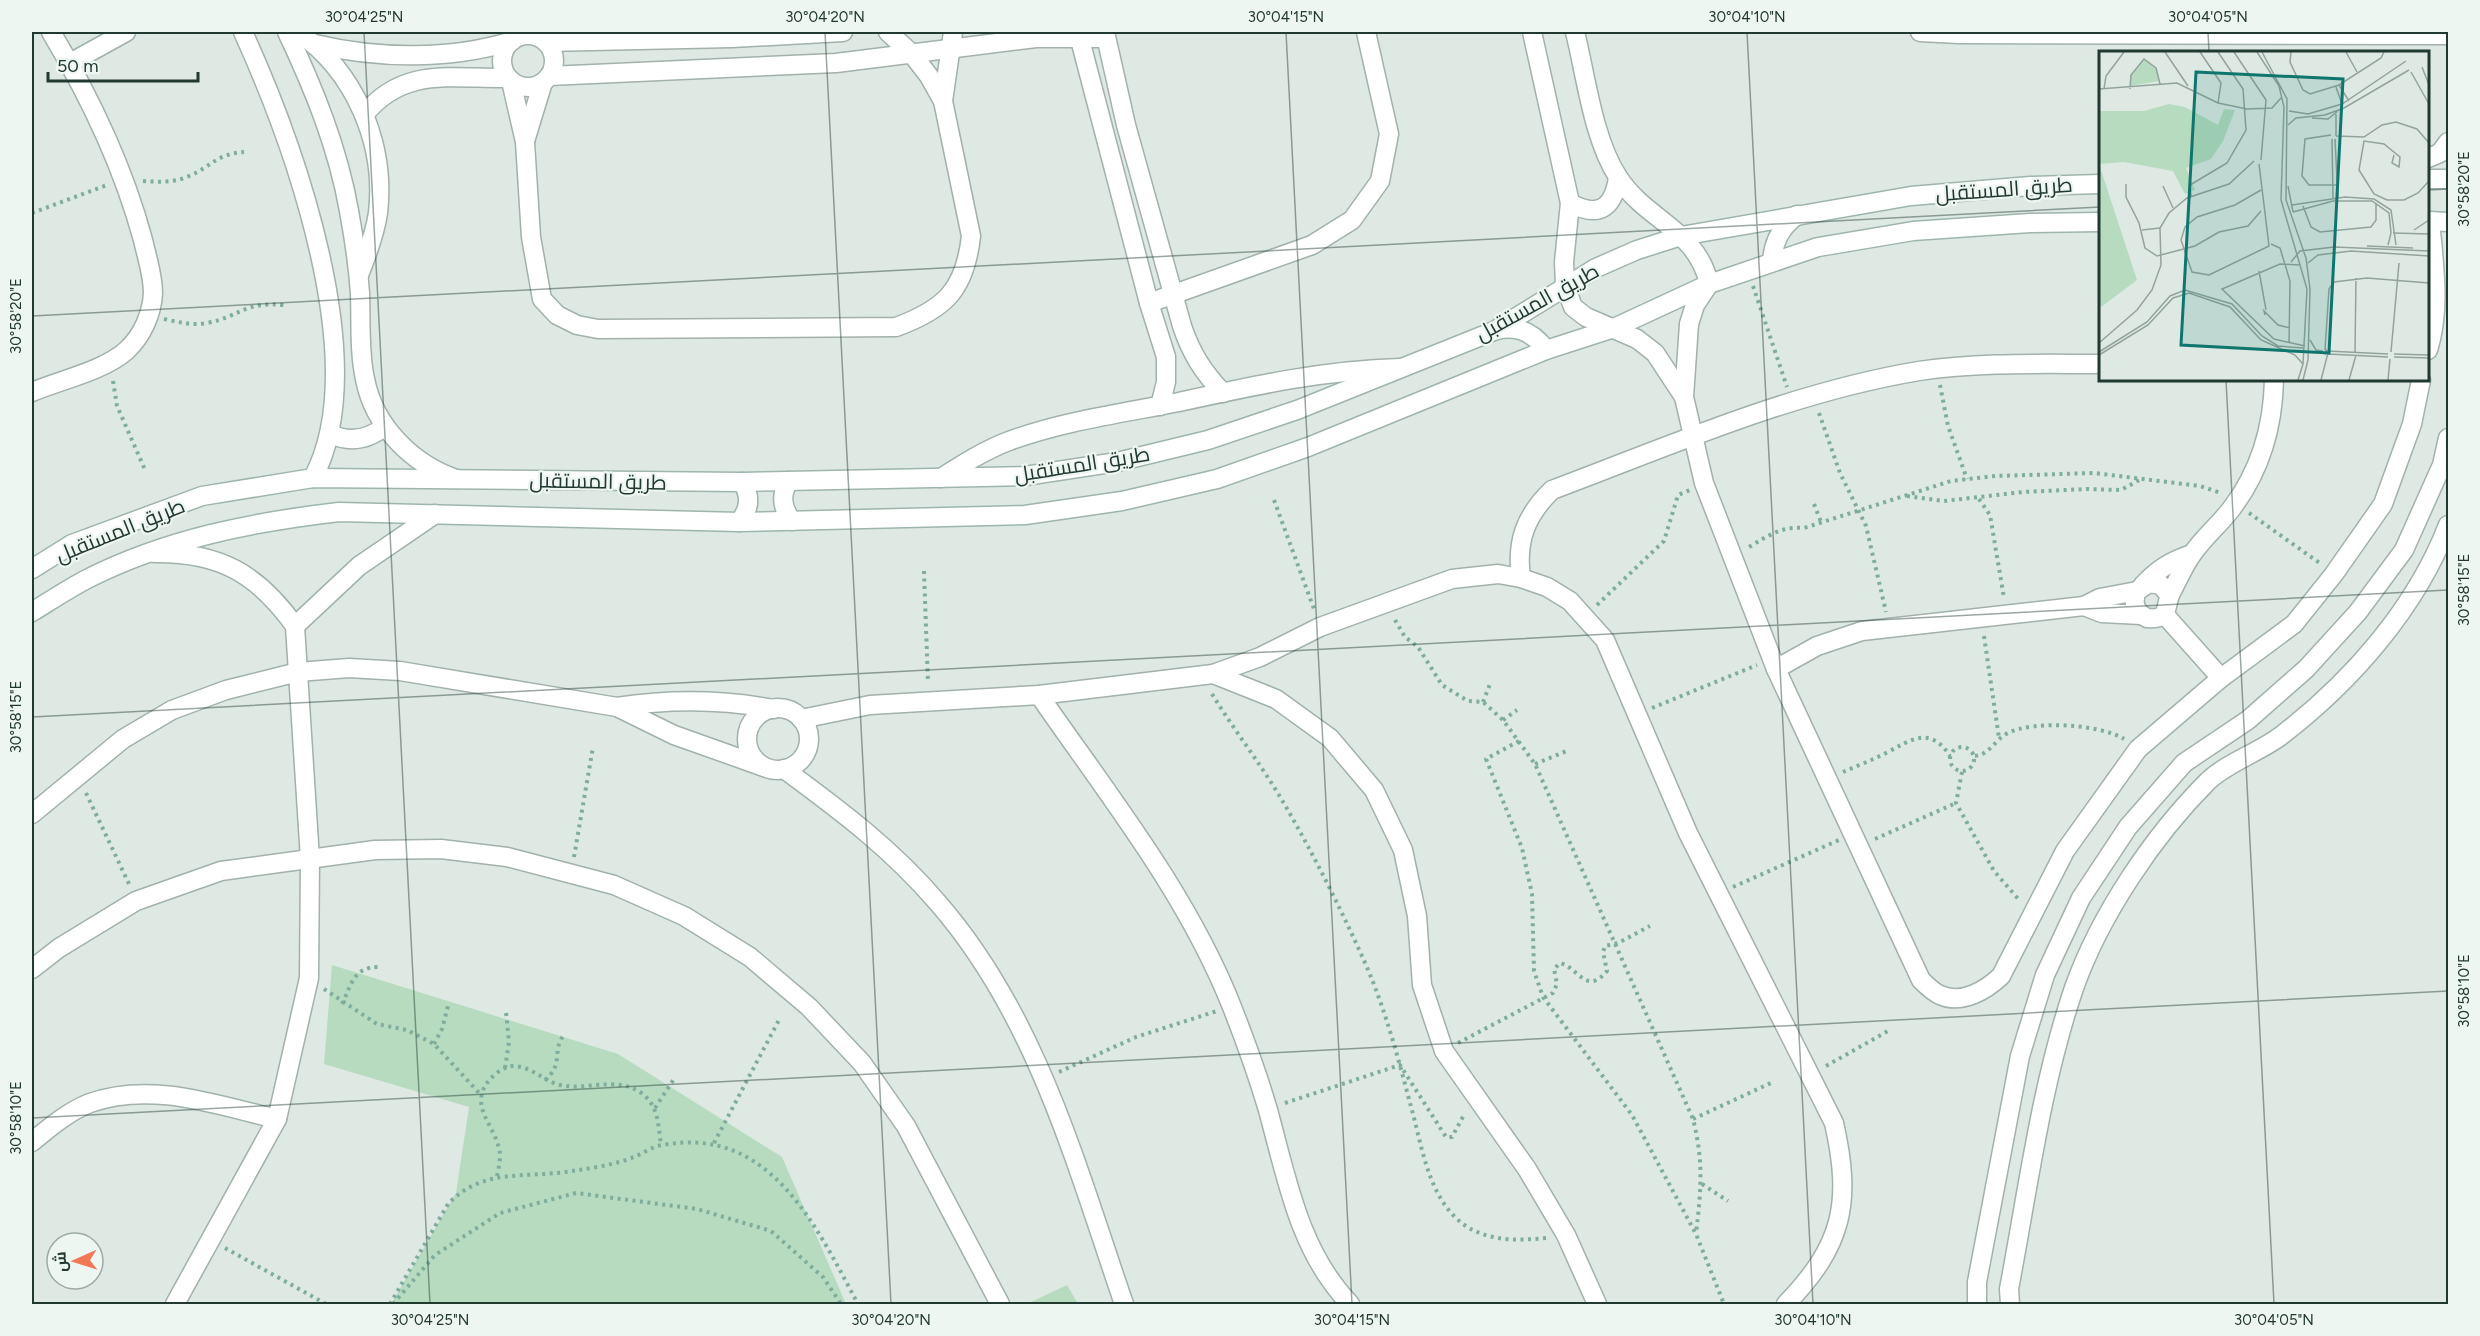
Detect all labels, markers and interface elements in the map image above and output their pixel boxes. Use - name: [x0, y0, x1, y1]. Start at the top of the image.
- text: 30°04'25"N: [325, 8, 403, 26]
- text: 30°04'20"N: [785, 8, 865, 26]
- text: 30°04'15"N: [1248, 8, 1324, 26]
- text: 30°04'10"N: [1708, 8, 1786, 26]
- text: 30°04'05"N: [2168, 8, 2248, 26]
- scale bar: [48, 45, 198, 83]
- inset map: [2099, 51, 2429, 381]
- text: 50 m: [57, 55, 99, 77]
- text: 30°58'20"E: [2455, 151, 2473, 227]
- street label: طريق المستقبل: [1935, 172, 2073, 207]
- street label: طريق المستقبل: [1471, 258, 1604, 347]
- text: 30°58'20"E: [7, 278, 25, 354]
- street label: طريق المستقبل: [1012, 441, 1152, 488]
- street label: طريق المستقبل: [529, 467, 667, 496]
- street label: طريق المستقبل: [52, 493, 189, 568]
- text: 30°58'15"E: [2455, 554, 2473, 626]
- text: 30°58'15"E: [7, 681, 25, 753]
- text: 30°58'10"E: [2455, 954, 2473, 1028]
- text: 30°58'10"E: [7, 1081, 25, 1155]
- north arrow: [45, 1231, 105, 1291]
- text: ش: [50, 1251, 71, 1273]
- text: 30°04'25"N: [391, 1311, 469, 1329]
- text: 30°04'20"N: [851, 1311, 931, 1329]
- text: 30°04'15"N: [1314, 1311, 1390, 1329]
- text: 30°04'10"N: [1774, 1311, 1852, 1329]
- text: 30°04'05"N: [2234, 1311, 2314, 1329]

